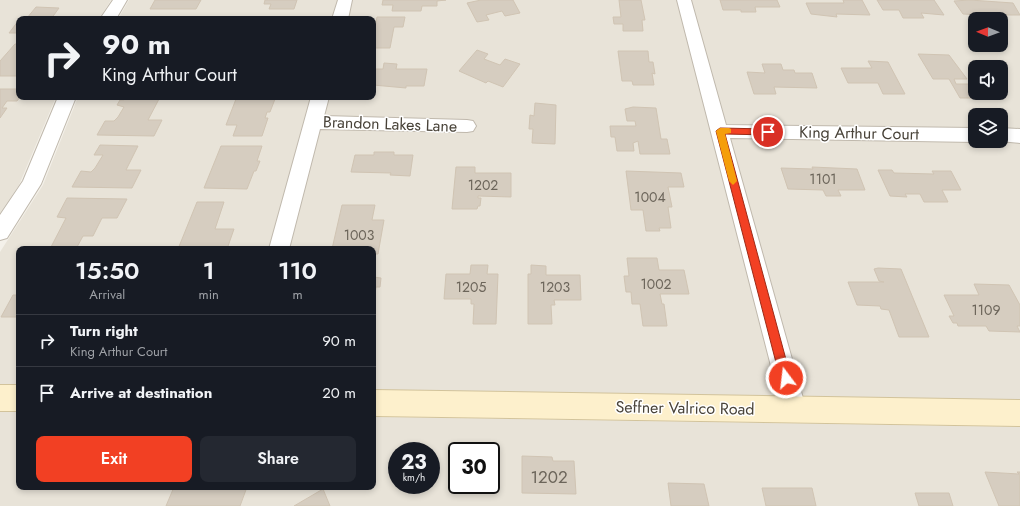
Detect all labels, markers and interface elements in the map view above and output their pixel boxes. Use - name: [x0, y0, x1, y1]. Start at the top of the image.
- north arrow: [968, 12, 1008, 52]
- map controls: [968, 12, 1008, 148]
- text: 90 m: [102, 24, 171, 65]
- icon: right: [36, 32, 88, 84]
- button: sound: [968, 60, 1008, 100]
- text: King Arthur Court: [102, 62, 237, 88]
- button: layers: [968, 108, 1008, 148]
- street label: Brandon Lakes Lane: [322, 110, 458, 138]
- pin: [751, 115, 785, 149]
- street label: King Arthur Court: [799, 120, 919, 146]
- icon: arrive: [757, 121, 779, 143]
- house number: 1101: [809, 169, 837, 189]
- house number: 1202: [468, 175, 498, 195]
- house number: 1004: [634, 187, 666, 207]
- house number: 1003: [344, 225, 375, 245]
- text: 15:50: [75, 253, 140, 288]
- text: 1: [203, 253, 215, 288]
- text: 110: [278, 253, 317, 288]
- house number: 1002: [640, 274, 672, 294]
- house number: 1205: [456, 277, 486, 297]
- house number: 1203: [540, 277, 571, 297]
- text: Arrival: [89, 285, 125, 304]
- text: min: [199, 285, 219, 304]
- text: m: [292, 285, 303, 304]
- house number: 1109: [971, 300, 1001, 320]
- text: Turn right: [70, 320, 138, 342]
- icon: right: [36, 330, 58, 352]
- text: 90 m: [322, 330, 356, 352]
- text: King Arthur Court: [70, 342, 167, 361]
- position arrow: [765, 357, 807, 399]
- icon: arrive: [36, 382, 58, 404]
- text: Arrive at destination: [70, 382, 212, 404]
- text: 20 m: [322, 382, 356, 404]
- street label: Seffner Valrico Road: [615, 395, 755, 421]
- button: Exit: [36, 436, 192, 482]
- button: Share: [200, 436, 356, 482]
- speed limit sign: 30: [448, 442, 500, 494]
- text: 23: [401, 448, 427, 477]
- house number: 1202: [530, 465, 568, 489]
- text: km/h: [403, 470, 425, 485]

